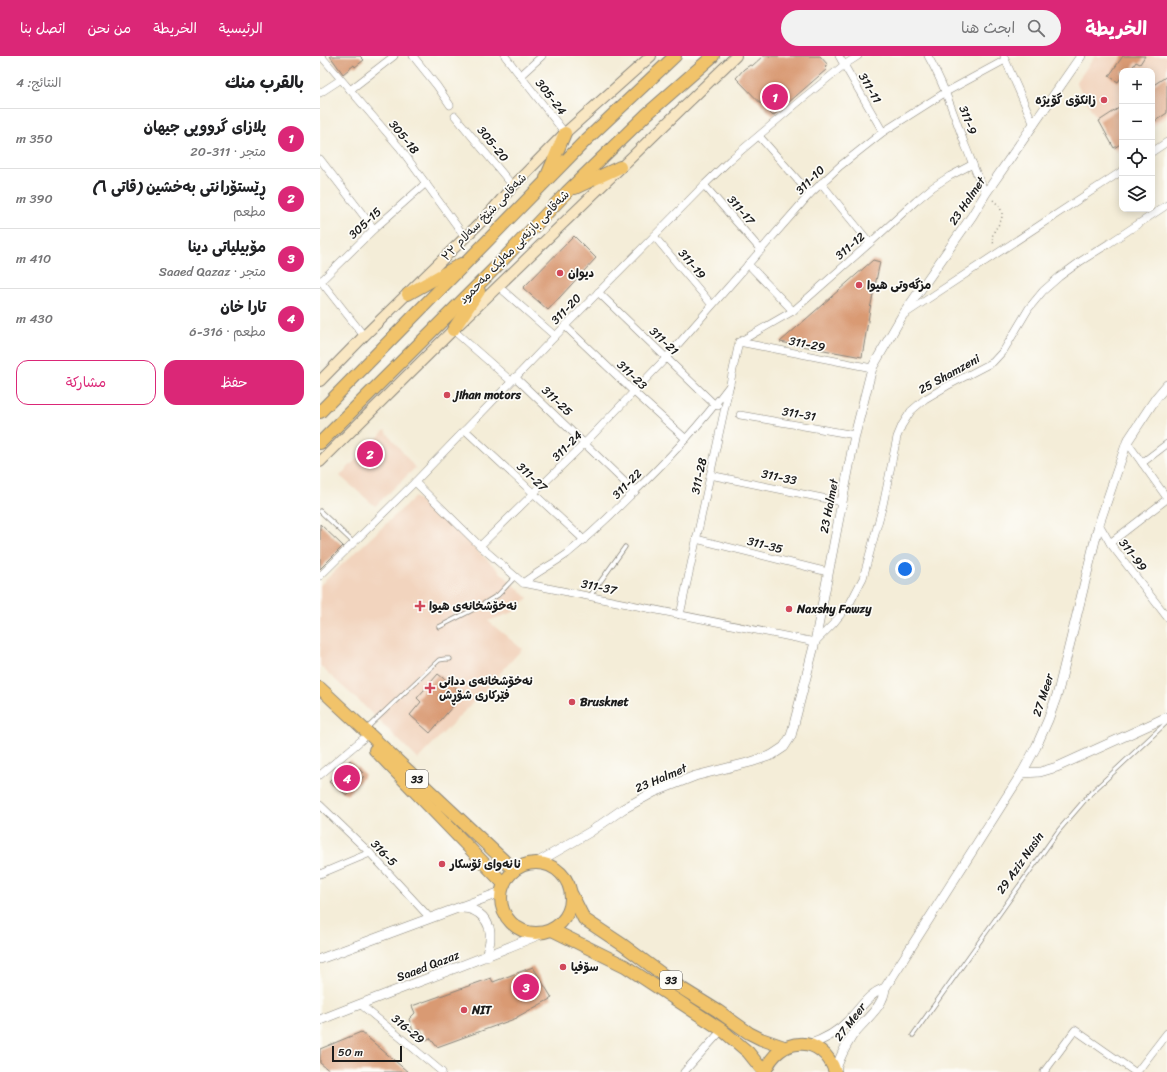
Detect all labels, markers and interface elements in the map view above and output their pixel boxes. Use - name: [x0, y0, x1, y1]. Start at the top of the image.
- search box: [781, 10, 1061, 46]
- text: الخريطة: [1085, 12, 1147, 45]
- text: ابحث هنا: [961, 15, 1015, 41]
- text: اتصل بنا: [20, 16, 66, 41]
- text: من نحن: [88, 16, 131, 41]
- text: الخريطة: [153, 16, 197, 41]
- text: الرئيسية: [219, 16, 263, 41]
- icon: search: [1025, 17, 1047, 39]
- text: بالقرب منك: [225, 67, 304, 97]
- street label: 311-11: [852, 68, 888, 108]
- map controls: [1119, 68, 1155, 212]
- button: +: [1119, 68, 1155, 104]
- text: النتائج: 4: [16, 71, 61, 94]
- street label: 305-24: [530, 74, 573, 121]
- pin: 1: [762, 82, 788, 112]
- place label: زانکۆی گۆیژە: [1035, 89, 1096, 111]
- marker: زانکۆی گۆیژە: [1099, 95, 1109, 105]
- street label: 311-9: [952, 102, 984, 138]
- button: −: [1119, 104, 1155, 140]
- text: پلازای گرووپی جیهان: [144, 114, 266, 140]
- street label: 305-18: [383, 115, 425, 159]
- street label: 305-20: [471, 121, 515, 167]
- text: 350 m: [16, 127, 53, 150]
- text: 1: [288, 127, 294, 150]
- text: متجر · 311-20: [190, 140, 266, 163]
- button: locate: [1119, 140, 1155, 176]
- street label: 311-10: [790, 159, 831, 200]
- street label: شەقامی شێخ سەلام ٣٣: [436, 168, 532, 266]
- street label: 23 Halmet: [943, 171, 992, 230]
- text: ڕێستۆرانتی بە‌خشین (قاتی ٦): [93, 174, 266, 200]
- button: layers: [1119, 176, 1155, 212]
- street label: شەقامی بازنەیی مەلیک مەحمود: [453, 185, 575, 309]
- text: 390 m: [16, 187, 53, 210]
- text: 2: [287, 187, 295, 210]
- street label: 311-17: [721, 190, 761, 231]
- text: مطعم: [233, 200, 266, 223]
- street label: 305-15: [343, 201, 387, 245]
- street label: 311-12: [830, 226, 870, 266]
- text: مۆبیلیاتی دینا: [188, 234, 266, 260]
- street label: 311-19: [672, 244, 712, 284]
- text: 410 m: [16, 247, 51, 270]
- text: 3: [287, 247, 295, 270]
- text: متجر · Saaed Qazaz: [159, 260, 266, 283]
- place label: دیوان: [568, 262, 595, 284]
- marker: دیوان: [555, 268, 565, 278]
- place label: مزگەوتی هیوا: [867, 274, 931, 296]
- marker: مزگەوتی هیوا: [854, 280, 864, 290]
- street label: 311-20: [545, 288, 587, 330]
- text: تارا خان: [220, 294, 266, 320]
- text: 430 m: [16, 307, 53, 330]
- text: 4: [287, 307, 295, 330]
- text: مطعم · 316-6: [189, 320, 266, 343]
- street label: 311-21: [644, 321, 684, 361]
- street label: 311-29: [787, 330, 827, 358]
- street label: 25 Shamzeni: [914, 348, 985, 400]
- street label: 311-23: [611, 355, 653, 396]
- button: مشاركة: [16, 360, 156, 405]
- button: حفظ: [164, 360, 304, 405]
- street label: 311-25: [536, 380, 578, 422]
- place label: jihan motors: [452, 384, 522, 406]
- marker: jihan motors: [442, 390, 452, 400]
- street label: 311-31: [780, 400, 818, 428]
- street label: 311-24: [546, 425, 588, 467]
- pin: 2: [357, 439, 383, 469]
- street label: 311-28: [684, 456, 714, 496]
- street label: 311-27: [511, 457, 554, 498]
- street label: 311-22: [606, 463, 648, 505]
- street label: 311-33: [759, 463, 799, 492]
- street label: 23 Halmet: [813, 476, 845, 535]
- street label: 311-35: [745, 530, 785, 560]
- street label: 311-99: [1113, 534, 1153, 576]
- your location: [895, 559, 915, 579]
- street label: 311-37: [579, 573, 620, 602]
- place label: نەخۆشخانەی هیوا: [429, 595, 517, 617]
- place label: Naxshy Fawzy: [796, 598, 872, 620]
- marker: نەخۆشخانەی هیوا: [414, 600, 426, 612]
- marker: Naxshy Fawzy: [784, 604, 794, 614]
- place label: نەخۆشخانەی ددانی فێرکاری شۆڕش: [439, 670, 533, 706]
- street label: 27 Meer: [1026, 670, 1061, 719]
- marker: نەخۆشخانەی ددانی فێرکاری شۆڕش: [424, 682, 436, 694]
- place label: Brusknet: [580, 691, 629, 713]
- marker: Brusknet: [567, 697, 577, 707]
- street label: 23 Halmet: [631, 757, 692, 799]
- pin: 4: [334, 763, 360, 793]
- road number: 33: [406, 770, 428, 788]
- street label: 29 Aziz Nasin: [990, 827, 1050, 899]
- street label: 316-5: [365, 834, 403, 872]
- place label: نانەوای ئۆسکار: [449, 853, 521, 875]
- marker: نانەوای ئۆسکار: [437, 859, 447, 869]
- street label: Saaed Qazaz: [393, 944, 463, 988]
- place label: سۆفیا: [571, 956, 598, 978]
- marker: سۆفیا: [558, 962, 568, 972]
- road number: 33: [660, 971, 682, 989]
- pin: 3: [513, 972, 539, 1002]
- street label: 27 Meer: [828, 997, 873, 1046]
- place label: NIT: [471, 999, 493, 1021]
- marker: NIT: [459, 1005, 469, 1015]
- street label: 316-29: [386, 1008, 430, 1050]
- text: 50 m: [338, 1043, 363, 1062]
- scale bar: [332, 1044, 402, 1063]

